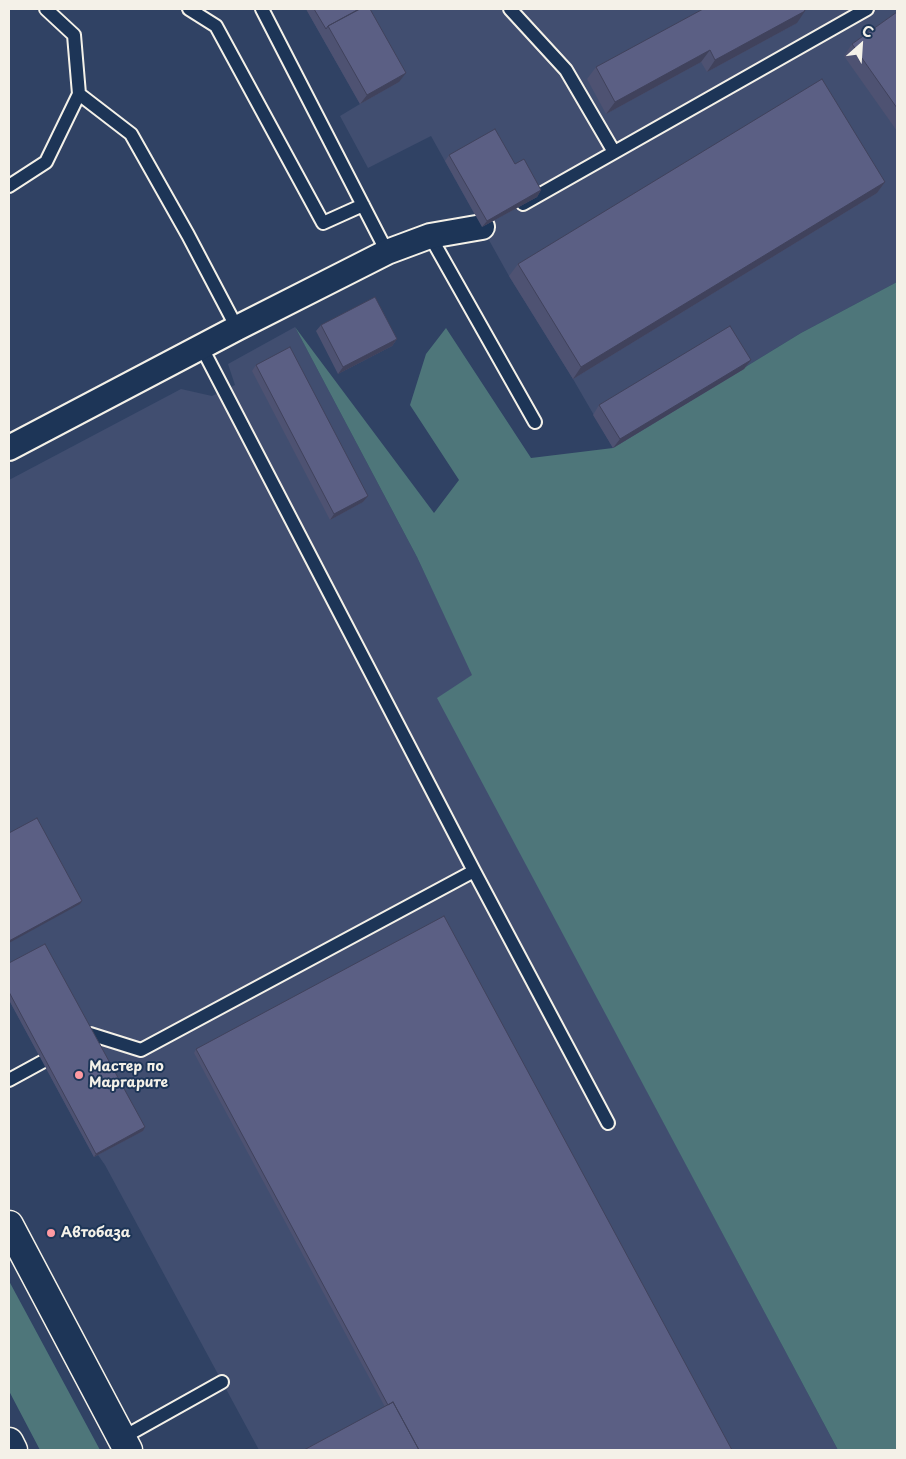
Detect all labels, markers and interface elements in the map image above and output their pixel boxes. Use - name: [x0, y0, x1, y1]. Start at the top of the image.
- text: С: [858, 19, 877, 43]
- north arrow: [836, 20, 886, 70]
- place label: Мастер по Маргарите: [89, 1059, 168, 1092]
- marker: Мастер по Маргарите: [73, 1069, 85, 1081]
- place label: Автобаза: [61, 1225, 131, 1241]
- marker: Автобаза: [45, 1227, 57, 1239]

